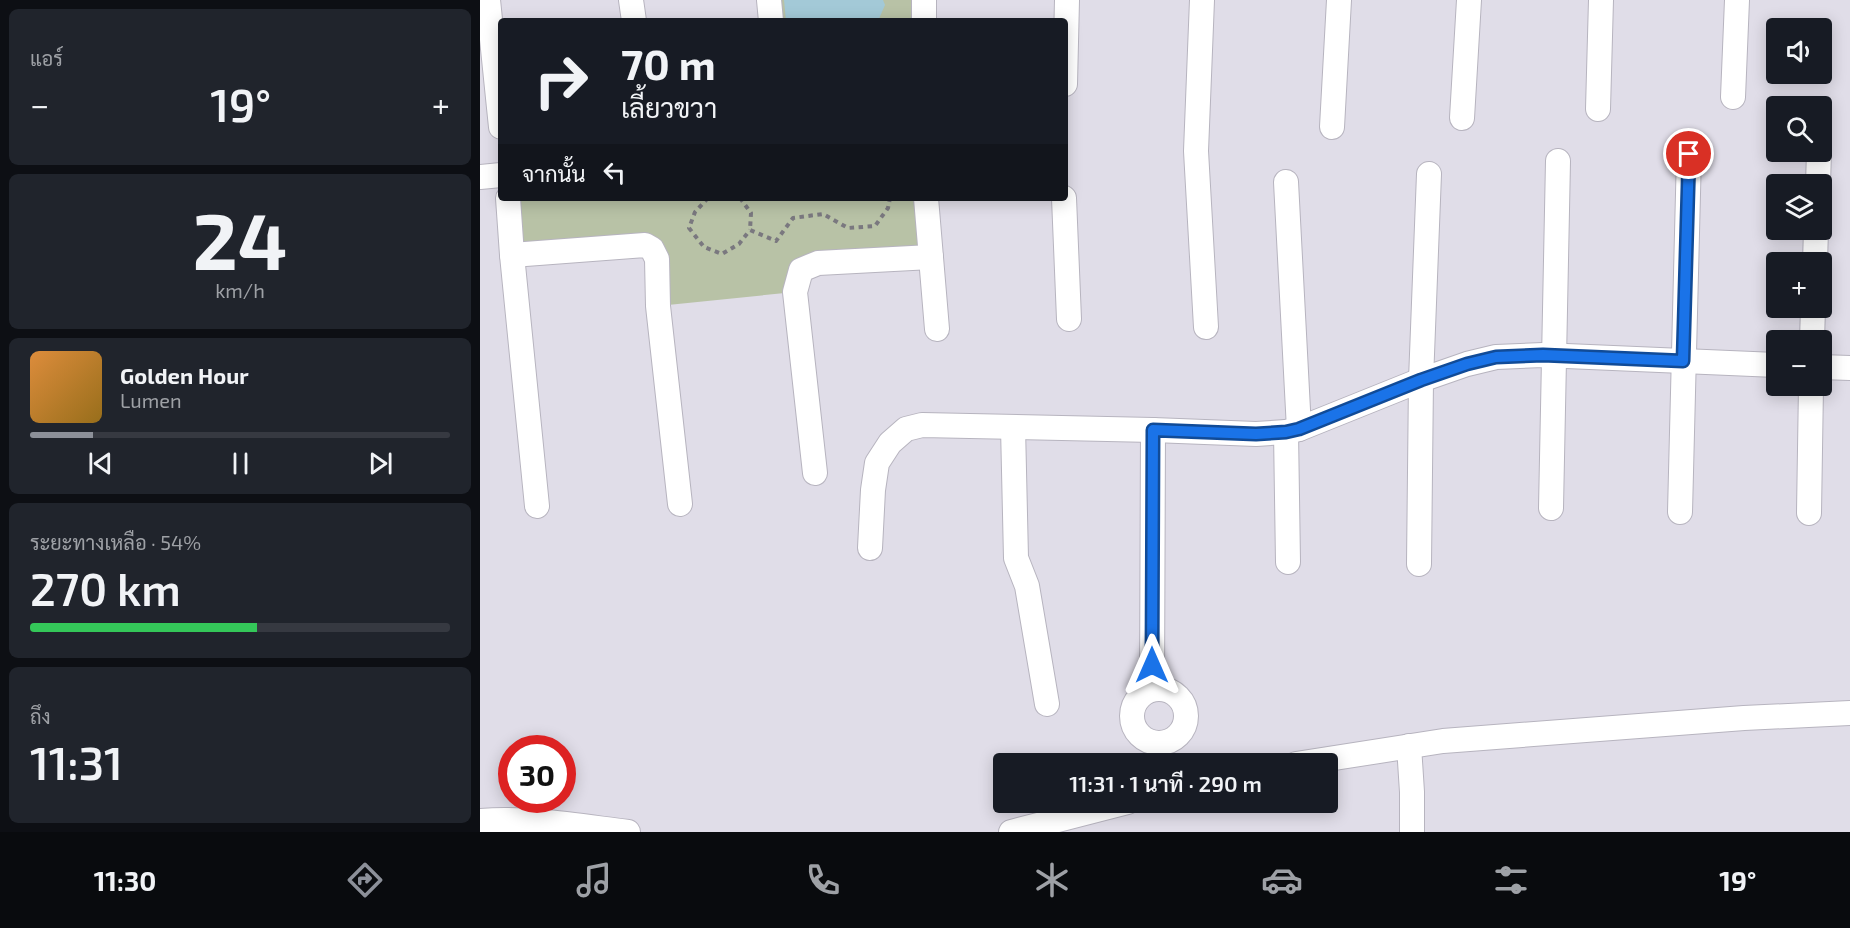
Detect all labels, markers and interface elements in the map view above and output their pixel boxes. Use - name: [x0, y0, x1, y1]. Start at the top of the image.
- map controls: [1766, 18, 1832, 396]
- button: sound: [1766, 18, 1832, 84]
- text: 70 m: [621, 38, 716, 88]
- icon: right: [522, 42, 600, 120]
- text: แอร์: [30, 46, 63, 70]
- text: 19°: [210, 77, 271, 131]
- text: −: [30, 84, 49, 124]
- text: +: [432, 84, 450, 124]
- text: เลี้ยวขวา: [621, 91, 717, 123]
- button: search: [1766, 96, 1832, 162]
- pin: [1663, 128, 1714, 179]
- icon: arrive: [1672, 137, 1705, 170]
- icon: left: [598, 156, 631, 189]
- text: จากนั้น: [522, 160, 586, 186]
- button: layers: [1766, 174, 1832, 240]
- text: 24: [192, 192, 288, 286]
- button: +: [1766, 252, 1832, 318]
- text: km/h: [215, 278, 265, 302]
- button: −: [1766, 330, 1832, 396]
- text: Golden Hour: [120, 362, 249, 388]
- text: Lumen: [120, 388, 182, 412]
- icon: previous: [84, 447, 117, 480]
- icon: pause: [224, 447, 257, 480]
- icon: next: [364, 447, 397, 480]
- text: ระยะทางเหลือ · 54%: [30, 530, 201, 554]
- text: 270 km: [30, 561, 181, 615]
- position arrow: [1120, 633, 1184, 697]
- text: ถึง: [30, 704, 51, 728]
- text: 11:31: [30, 735, 123, 789]
- speed limit sign: 30: [498, 735, 576, 813]
- text: 11:31 · 1 นาที · 290 m: [1069, 770, 1262, 796]
- icon: directions: [344, 859, 386, 901]
- icon: music: [573, 859, 615, 901]
- icon: phone: [802, 859, 844, 901]
- icon: climate: [1031, 859, 1073, 901]
- icon: car: [1261, 859, 1303, 901]
- icon: filters: [1490, 859, 1532, 901]
- text: 11:30: [94, 864, 156, 896]
- text: 19°: [1719, 864, 1756, 896]

